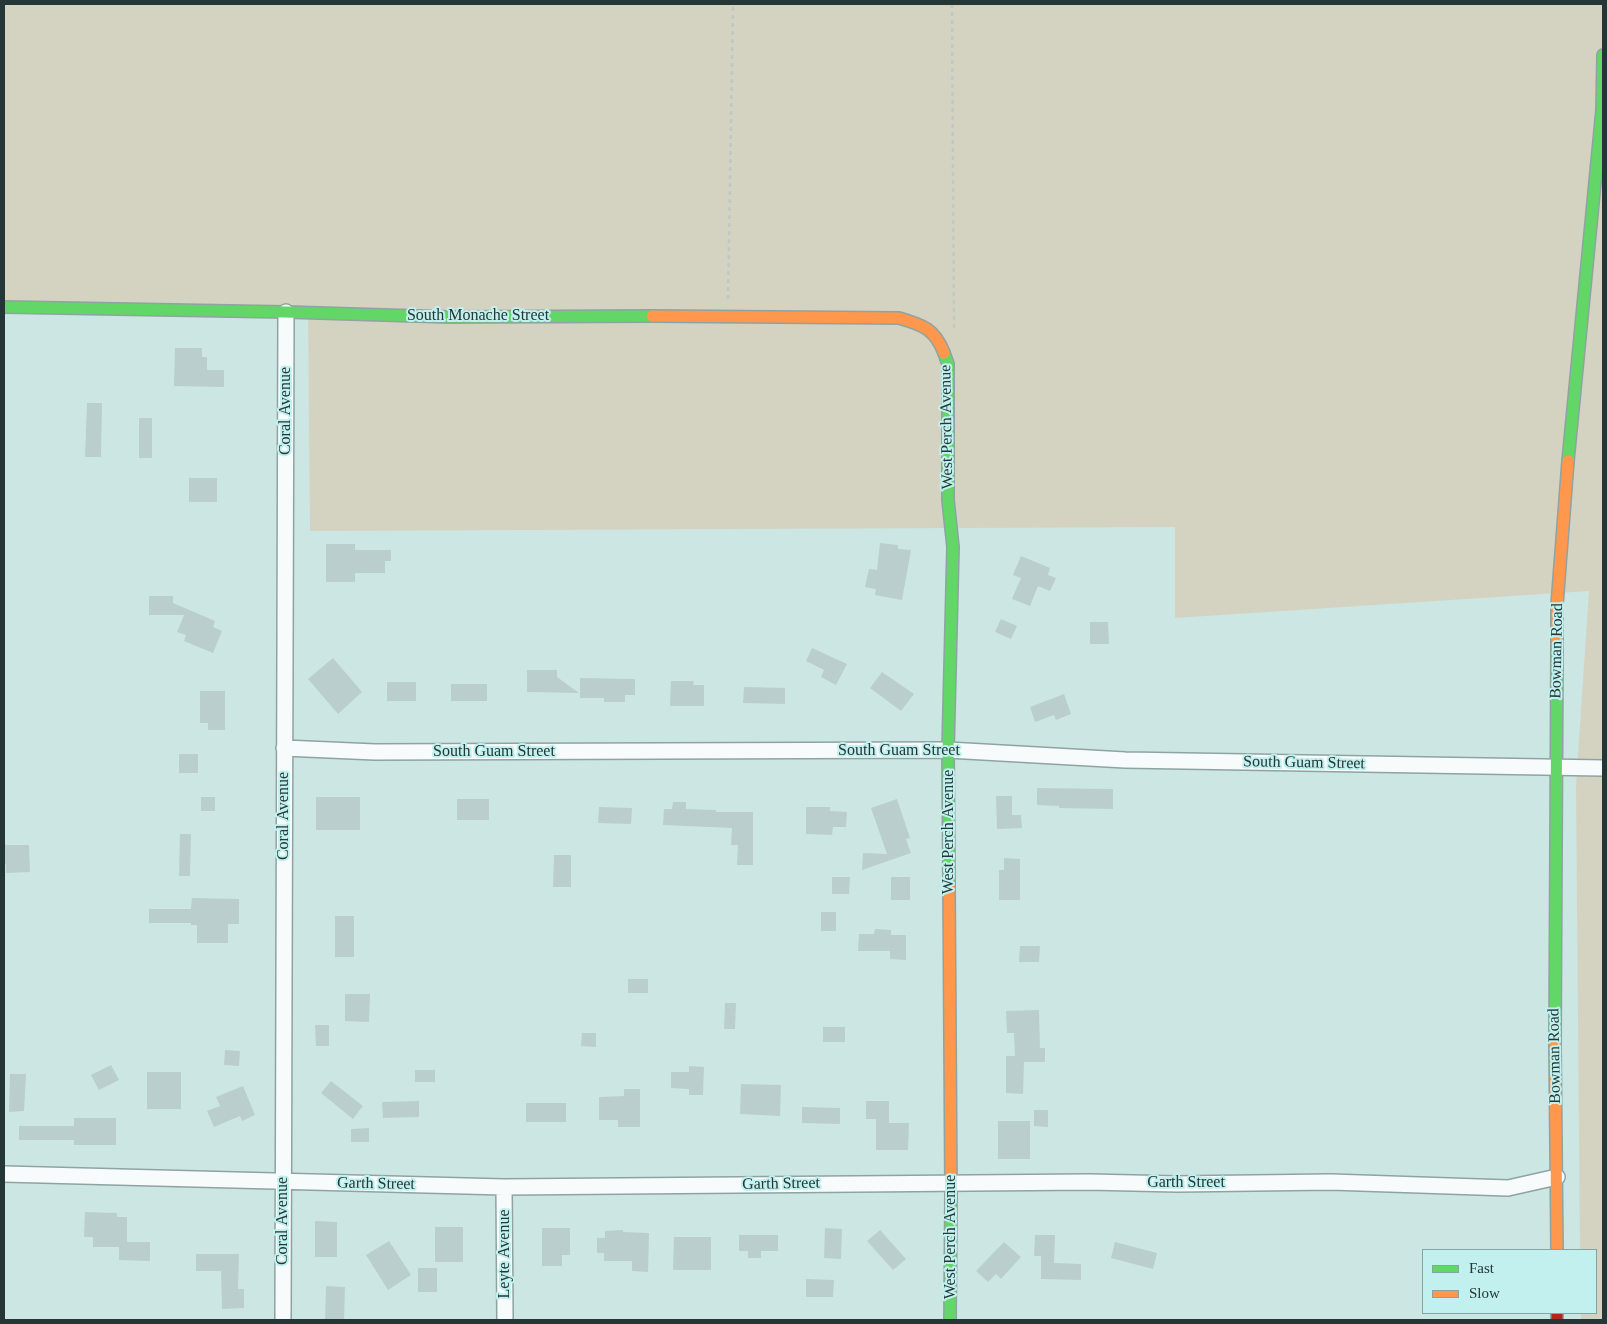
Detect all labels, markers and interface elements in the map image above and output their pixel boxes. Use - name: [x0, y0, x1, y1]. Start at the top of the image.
- street label: South Monache Street: [407, 306, 549, 326]
- street label: West Perch Avenue: [936, 365, 958, 489]
- street label: Coral Avenue: [276, 367, 296, 455]
- street label: Bowman Road: [1547, 603, 1567, 699]
- street label: South Guam Street: [838, 741, 960, 761]
- street label: South Guam Street: [433, 742, 555, 762]
- street label: South Guam Street: [1243, 752, 1365, 774]
- street label: West Perch Avenue: [939, 770, 959, 894]
- street label: Coral Avenue: [274, 772, 294, 860]
- street label: Bowman Road: [1545, 1008, 1565, 1104]
- street label: Garth Street: [1147, 1173, 1225, 1193]
- street label: Garth Street: [337, 1174, 415, 1194]
- street label: Garth Street: [742, 1174, 820, 1194]
- street label: West Perch Avenue: [941, 1175, 961, 1299]
- street label: Coral Avenue: [273, 1177, 293, 1265]
- street label: Leyte Avenue: [495, 1210, 515, 1298]
- legend: [1422, 1249, 1597, 1314]
- text: Fast: [1469, 1260, 1494, 1276]
- text: Slow: [1469, 1285, 1500, 1301]

